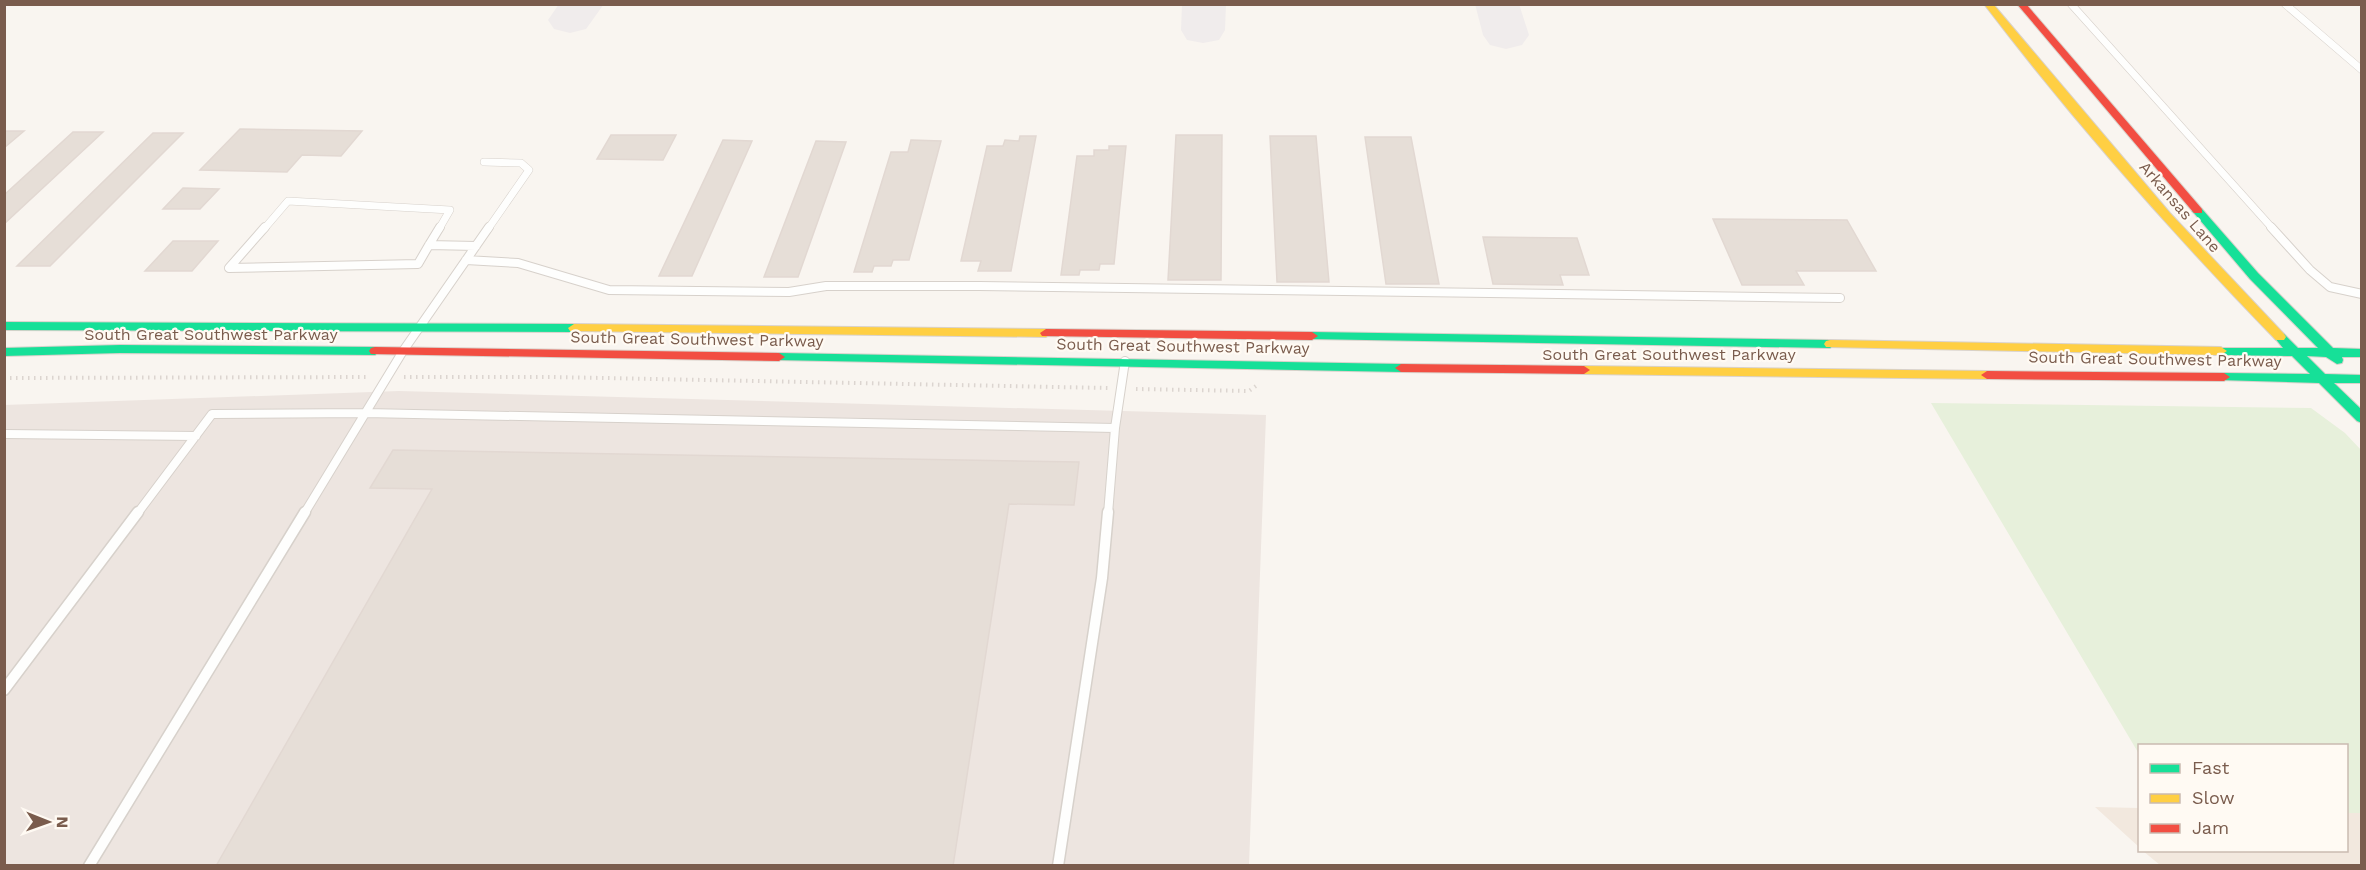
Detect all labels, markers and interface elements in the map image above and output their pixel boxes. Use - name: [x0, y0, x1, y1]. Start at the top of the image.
- street label: Arkansas Lane: [2135, 158, 2225, 256]
- street label: South Great Southwest Parkway: [84, 325, 338, 344]
- street label: South Great Southwest Parkway: [570, 327, 825, 351]
- street label: South Great Southwest Parkway: [1056, 334, 1311, 358]
- street label: South Great Southwest Parkway: [1542, 345, 1796, 364]
- street label: South Great Southwest Parkway: [2028, 347, 2283, 371]
- legend: [2138, 744, 2348, 852]
- text: Fast: [2192, 757, 2230, 778]
- text: Slow: [2192, 787, 2235, 808]
- north arrow: [18, 792, 78, 852]
- text: N: [53, 816, 72, 828]
- text: Jam: [2192, 817, 2229, 838]

